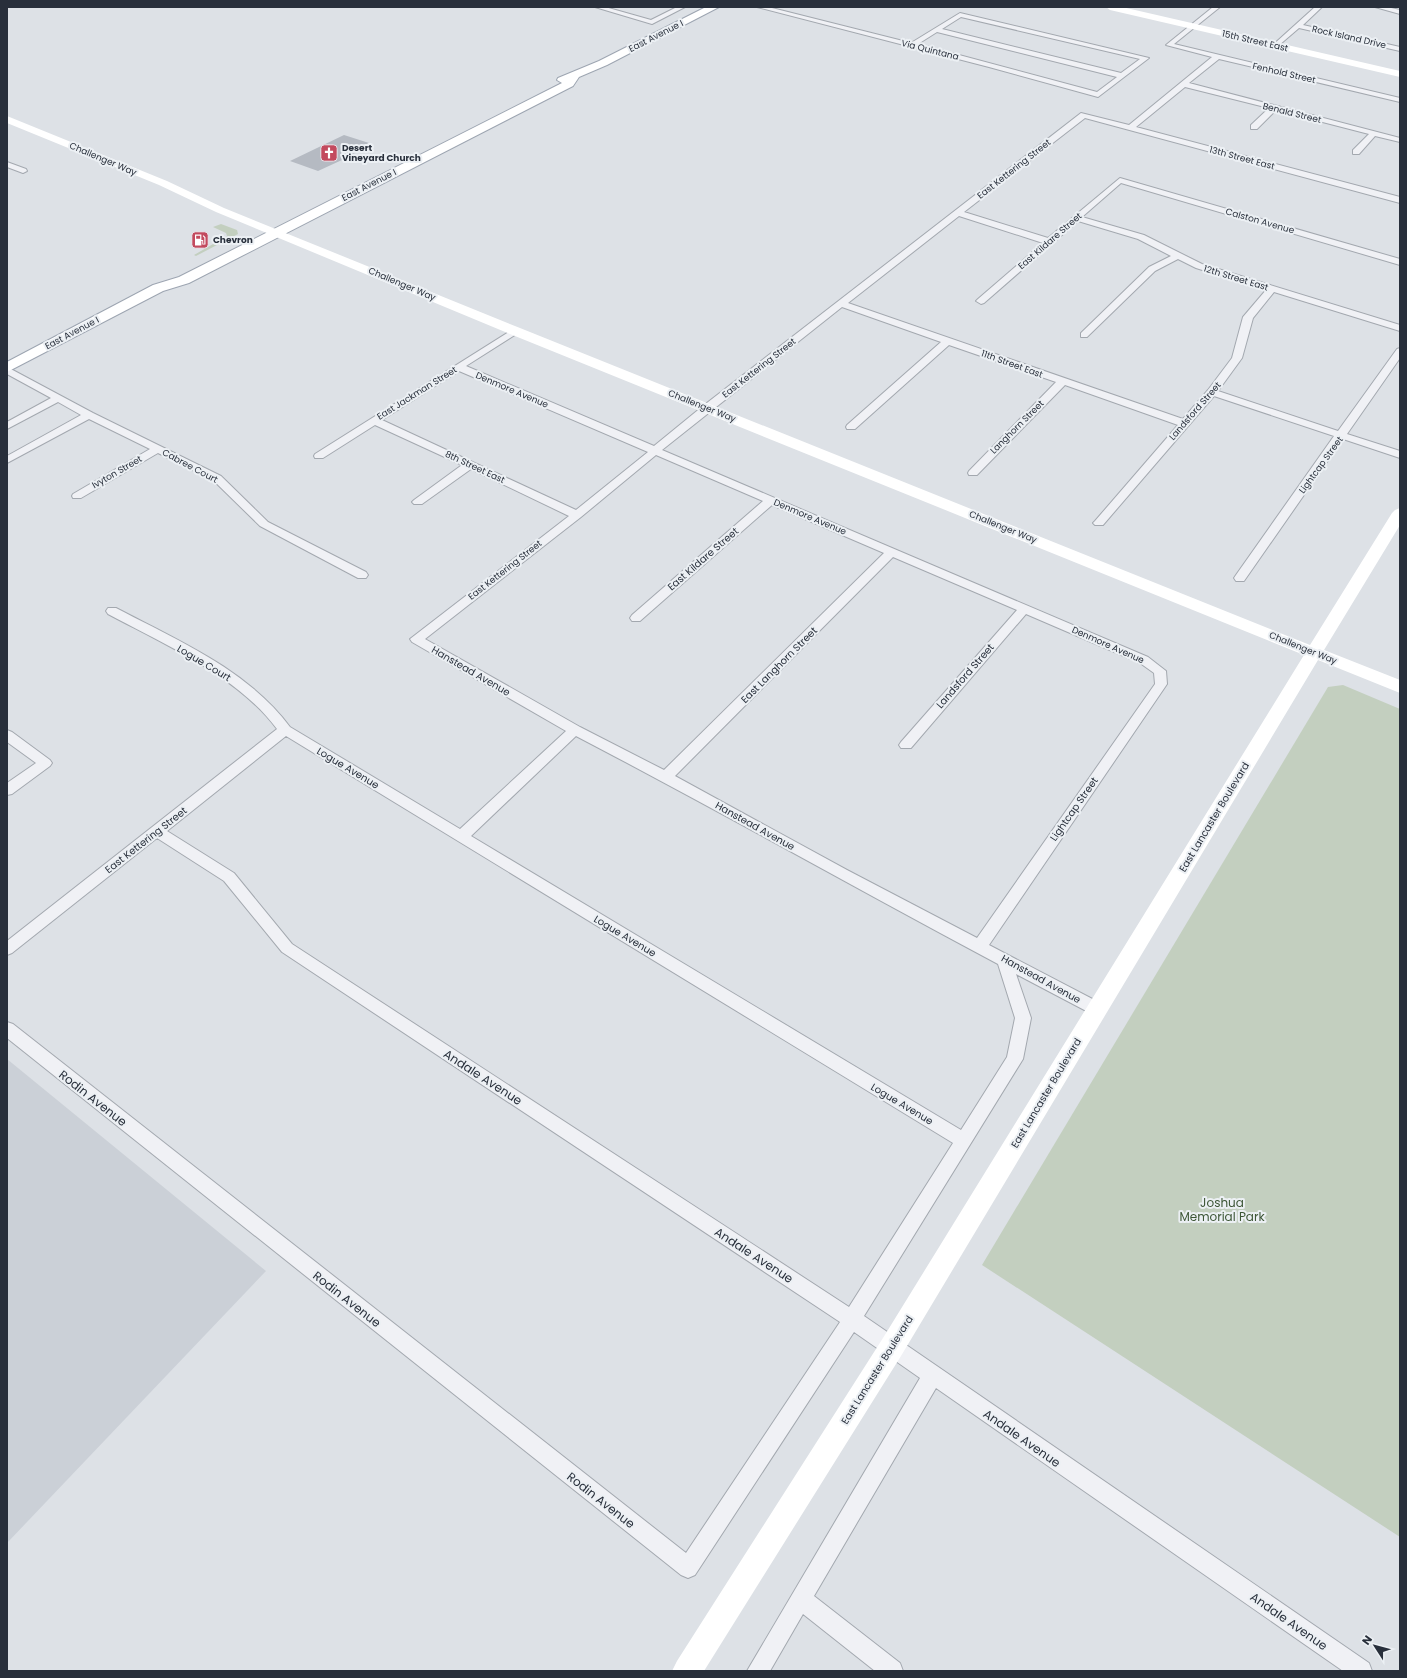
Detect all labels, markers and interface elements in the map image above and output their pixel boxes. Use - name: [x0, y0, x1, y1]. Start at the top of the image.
- street label: East Avenue I: [627, 17, 685, 55]
- street label: Rock Island Drive: [1311, 23, 1388, 51]
- street label: 15th Street East: [1221, 28, 1289, 54]
- street label: Via Quintana: [900, 37, 960, 63]
- street label: Fenhold Street: [1251, 60, 1317, 86]
- street label: Benald Street: [1261, 100, 1323, 126]
- street label: East Kettering Street: [975, 136, 1053, 202]
- street label: Challenger Way: [68, 139, 138, 179]
- place label: Desert Vineyard Church: [342, 142, 421, 164]
- church icon: Desert Vineyard Church: [319, 143, 339, 163]
- street label: 13th Street East: [1208, 144, 1276, 172]
- street label: East Avenue I: [340, 166, 398, 204]
- street label: Calston Avenue: [1224, 205, 1296, 237]
- street label: East Kildare Street: [1016, 210, 1084, 272]
- fuel station icon: Chevron: [190, 230, 210, 250]
- place label: Chevron: [213, 234, 253, 246]
- street label: 12th Street East: [1202, 262, 1270, 294]
- street label: Challenger Way: [367, 264, 437, 304]
- street label: East Avenue I: [43, 314, 101, 352]
- street label: East Kettering Street: [720, 335, 798, 401]
- street label: 11th Street East: [980, 347, 1044, 381]
- street label: East Jackman Street: [375, 364, 459, 422]
- street label: Denmore Avenue: [474, 369, 551, 411]
- street label: Landsford Street: [1166, 379, 1224, 443]
- street label: Challenger Way: [666, 387, 738, 425]
- street label: Langhorn Street: [988, 398, 1046, 456]
- street label: Lightcap Street: [1296, 434, 1346, 496]
- street label: Cabree Court: [160, 446, 220, 486]
- street label: 8th Street East: [443, 448, 507, 486]
- street label: Ivyton Street: [90, 453, 144, 491]
- street label: Denmore Avenue: [772, 496, 849, 538]
- street label: Challenger Way: [967, 508, 1039, 546]
- street label: East Kildare Street: [664, 524, 742, 594]
- street label: East Kettering Street: [466, 537, 544, 603]
- street label: East Langhorn Street: [737, 623, 821, 707]
- street label: Denmore Avenue: [1070, 624, 1146, 666]
- street label: Challenger Way: [1267, 629, 1339, 667]
- street label: Landsford Street: [933, 640, 998, 712]
- street label: Logue Court: [174, 641, 234, 685]
- street label: Hanstead Avenue: [429, 642, 513, 700]
- street label: Logue Avenue: [314, 743, 382, 793]
- street label: East Lancaster Boulevard: [1175, 759, 1253, 875]
- street label: Lightcap Street: [1046, 774, 1102, 844]
- street label: Hanstead Avenue: [712, 798, 798, 854]
- street label: East Kettering Street: [102, 803, 190, 877]
- street label: Logue Avenue: [591, 911, 659, 961]
- street label: Hanstead Avenue: [998, 951, 1084, 1007]
- street label: East Lancaster Boulevard: [1007, 1035, 1085, 1151]
- street label: Andale Avenue: [440, 1045, 526, 1109]
- street label: Rodin Avenue: [55, 1066, 131, 1130]
- street label: Logue Avenue: [868, 1079, 936, 1129]
- park label: Joshua Memorial Park: [1179, 1194, 1265, 1225]
- street label: Andale Avenue: [711, 1223, 797, 1287]
- street label: Rodin Avenue: [309, 1267, 385, 1331]
- street label: East Lancaster Boulevard: [837, 1313, 917, 1427]
- street label: Andale Avenue: [980, 1405, 1064, 1471]
- street label: Rodin Avenue: [563, 1468, 639, 1532]
- street label: Andale Avenue: [1247, 1588, 1331, 1654]
- north arrow: [1355, 1626, 1395, 1666]
- text: N: [1358, 1632, 1376, 1648]

